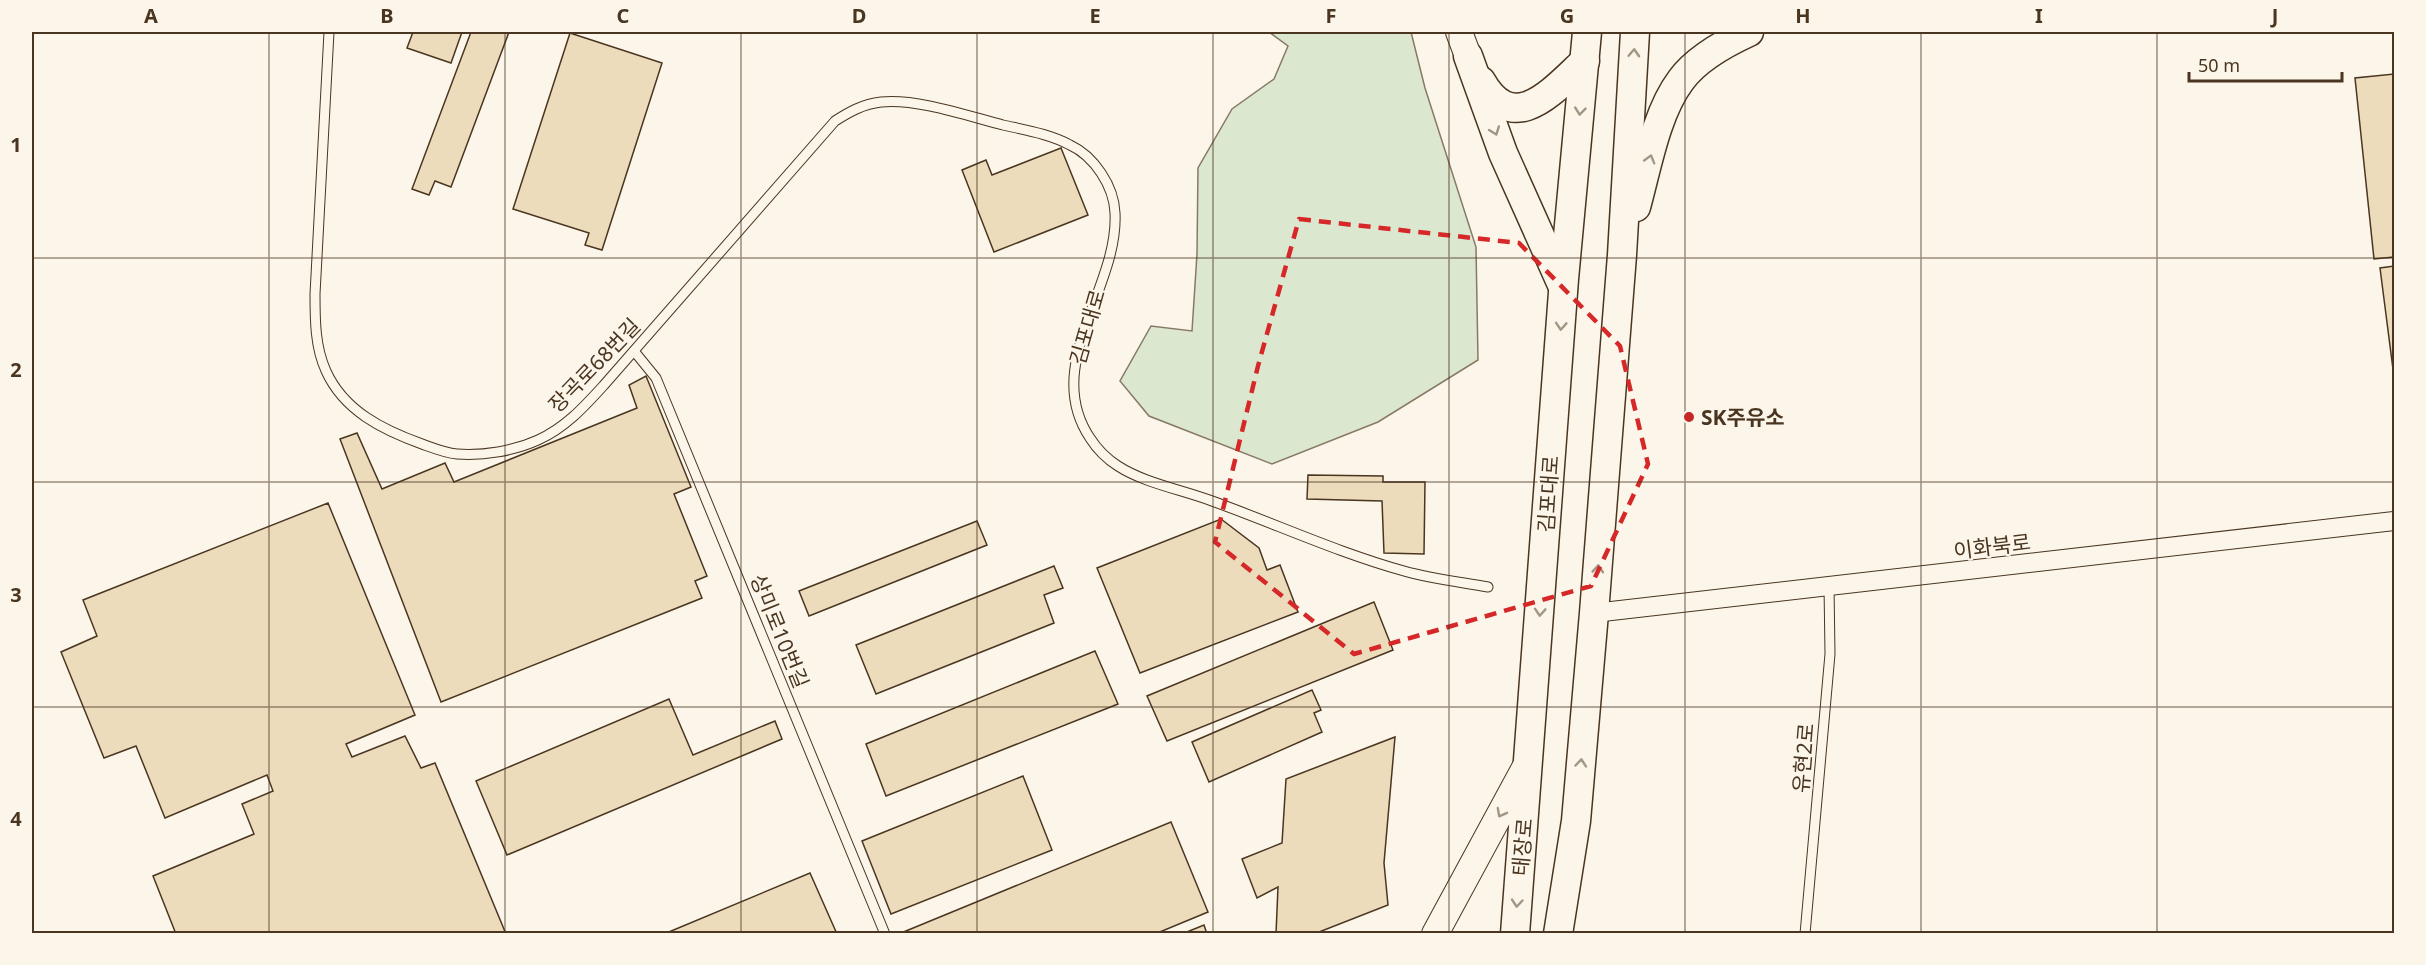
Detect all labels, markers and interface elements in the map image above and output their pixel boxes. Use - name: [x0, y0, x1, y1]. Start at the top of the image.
- text: A: [144, 2, 158, 29]
- text: B: [380, 2, 394, 29]
- text: C: [617, 2, 630, 29]
- text: D: [852, 2, 866, 29]
- text: E: [1089, 2, 1101, 29]
- text: F: [1326, 2, 1336, 29]
- text: G: [1560, 2, 1574, 29]
- text: H: [1795, 2, 1811, 29]
- text: I: [2035, 2, 2043, 29]
- text: J: [2270, 2, 2278, 29]
- scale bar: [2189, 45, 2342, 83]
- one-way arrow: [1627, 49, 1640, 58]
- text: 50 m: [2198, 53, 2240, 77]
- one-way arrow: [1574, 106, 1587, 115]
- one-way arrow: [1487, 125, 1500, 136]
- text: 1: [10, 131, 22, 158]
- one-way arrow: [1643, 154, 1655, 164]
- street label: 김포대로: [1063, 286, 1111, 368]
- street label: 장곡로68번길: [542, 312, 646, 418]
- one-way arrow: [1554, 321, 1567, 330]
- text: 2: [10, 356, 22, 383]
- place label: SK주유소: [1701, 403, 1784, 431]
- marker: SK주유소: [1682, 410, 1696, 424]
- street label: 김포대로: [1531, 454, 1565, 534]
- street label: 이화북로: [1952, 527, 2032, 565]
- one-way arrow: [1591, 564, 1604, 573]
- street label: 상미로10번길: [744, 570, 816, 692]
- text: 3: [10, 581, 22, 608]
- one-way arrow: [1533, 607, 1546, 616]
- street label: 유현2로: [1786, 722, 1820, 794]
- one-way arrow: [1574, 759, 1587, 768]
- text: 4: [10, 805, 22, 832]
- one-way arrow: [1497, 807, 1508, 817]
- street label: 태장로: [1506, 817, 1538, 877]
- one-way arrow: [1511, 899, 1524, 908]

